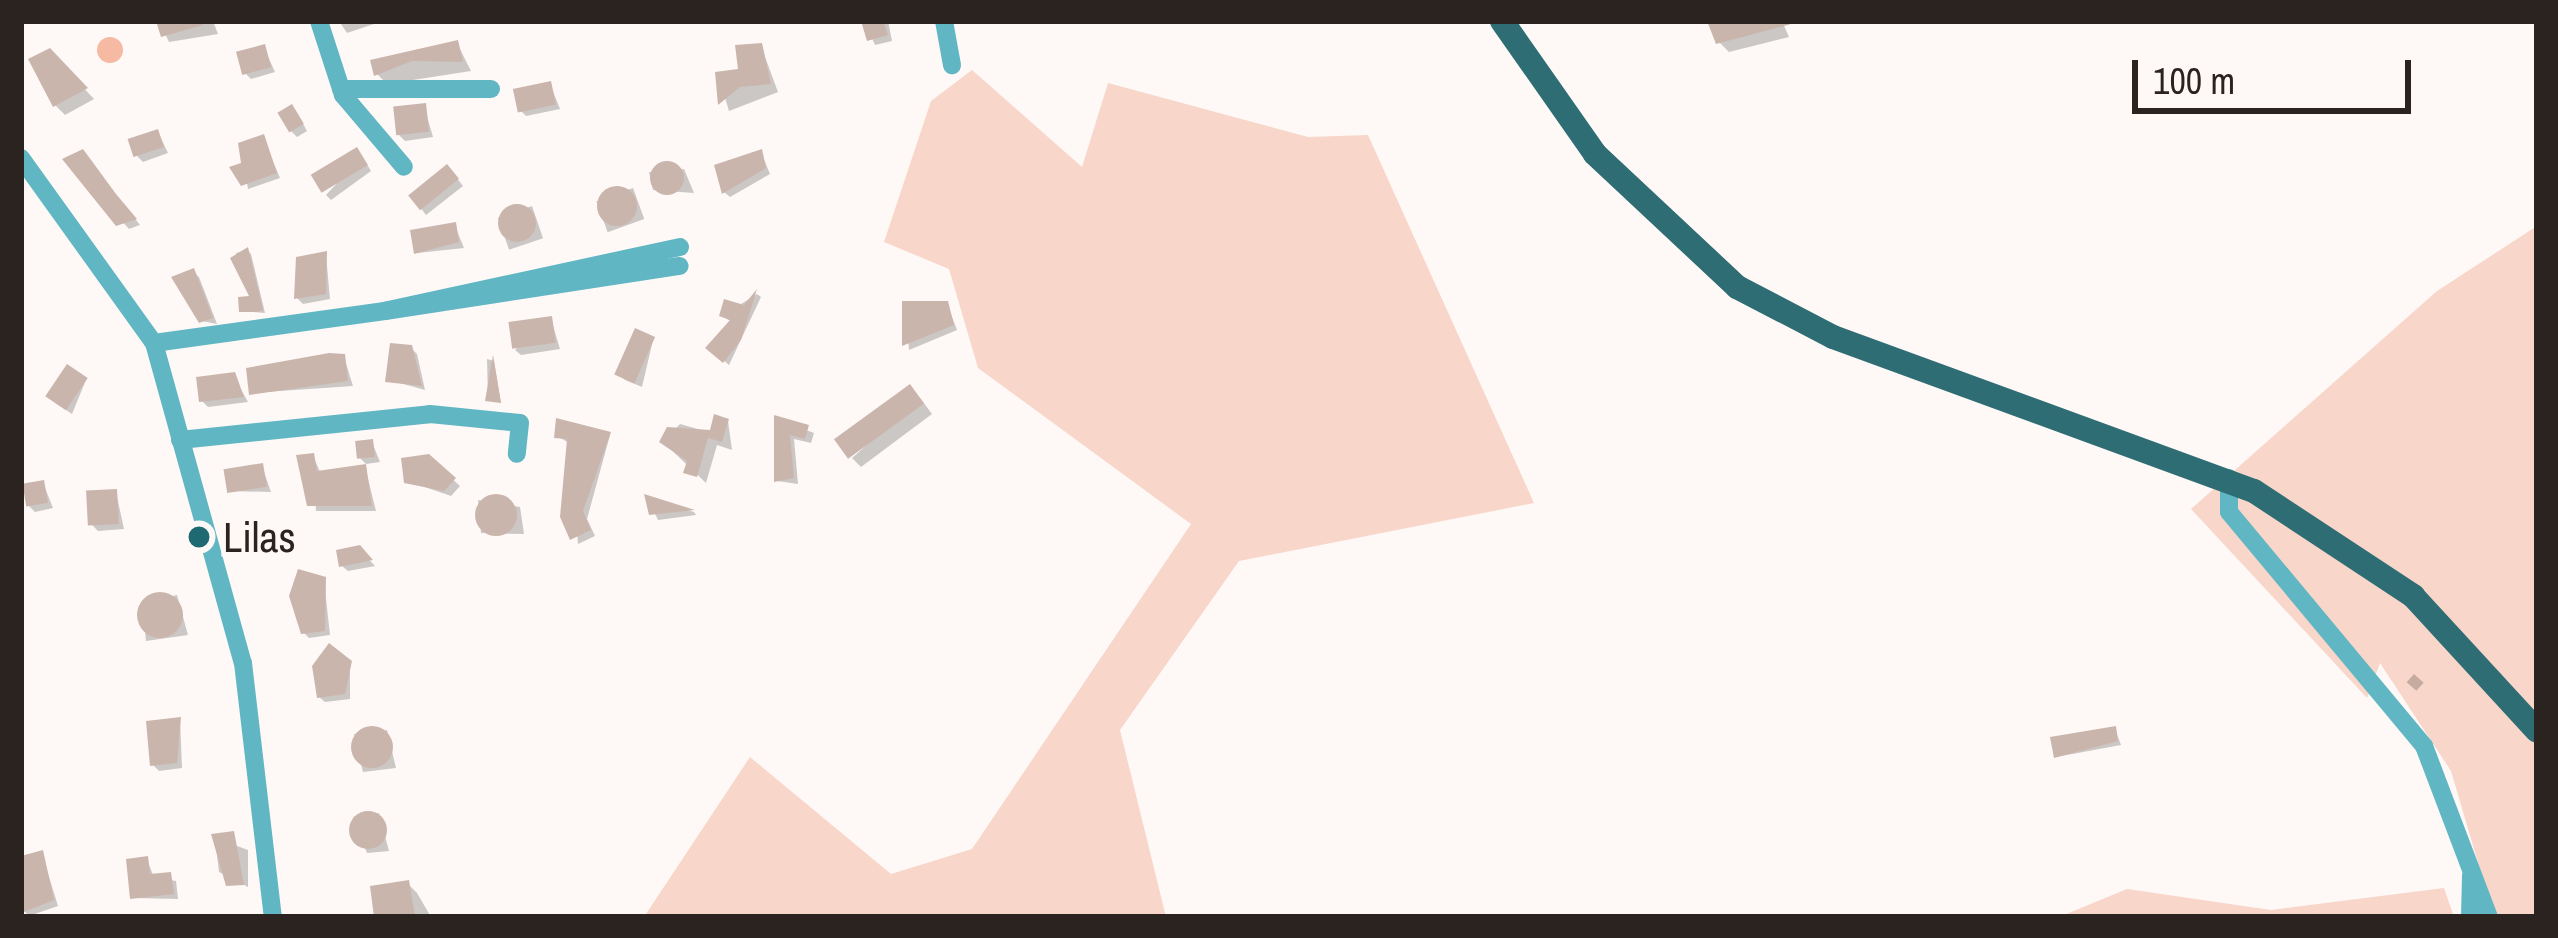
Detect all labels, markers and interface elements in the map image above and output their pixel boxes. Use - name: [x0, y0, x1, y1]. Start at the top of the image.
- scale bar: [2138, 36, 2417, 110]
- text: 100 m: [2153, 57, 2235, 105]
- place label: Lilas: [223, 512, 296, 562]
- marker: Lilas: [186, 524, 212, 550]

